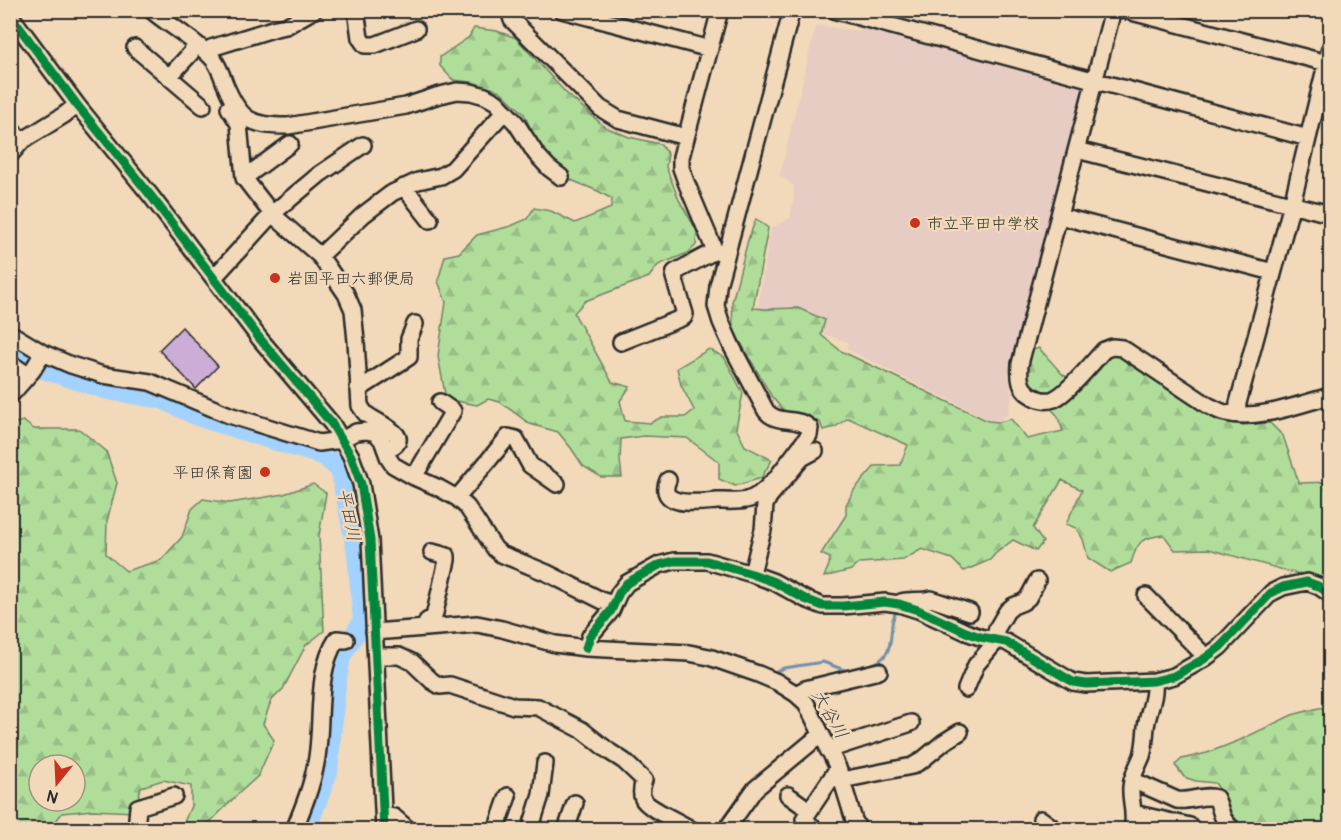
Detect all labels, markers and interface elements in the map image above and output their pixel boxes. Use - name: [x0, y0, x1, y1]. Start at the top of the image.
- place label: 市立平田中学校: [927, 214, 1039, 234]
- marker: 市立平田中学校: [908, 216, 922, 230]
- place label: 岩国平田六郵便局: [287, 269, 415, 289]
- marker: 岩国平田六郵便局: [268, 271, 282, 285]
- place label: 平田保育園: [173, 463, 253, 483]
- marker: 平田保育園: [258, 465, 272, 479]
- water label: 平田川: [332, 486, 365, 544]
- water label: 大谷川: [806, 685, 853, 743]
- north arrow: [27, 753, 87, 813]
- text: N: [44, 785, 61, 807]

